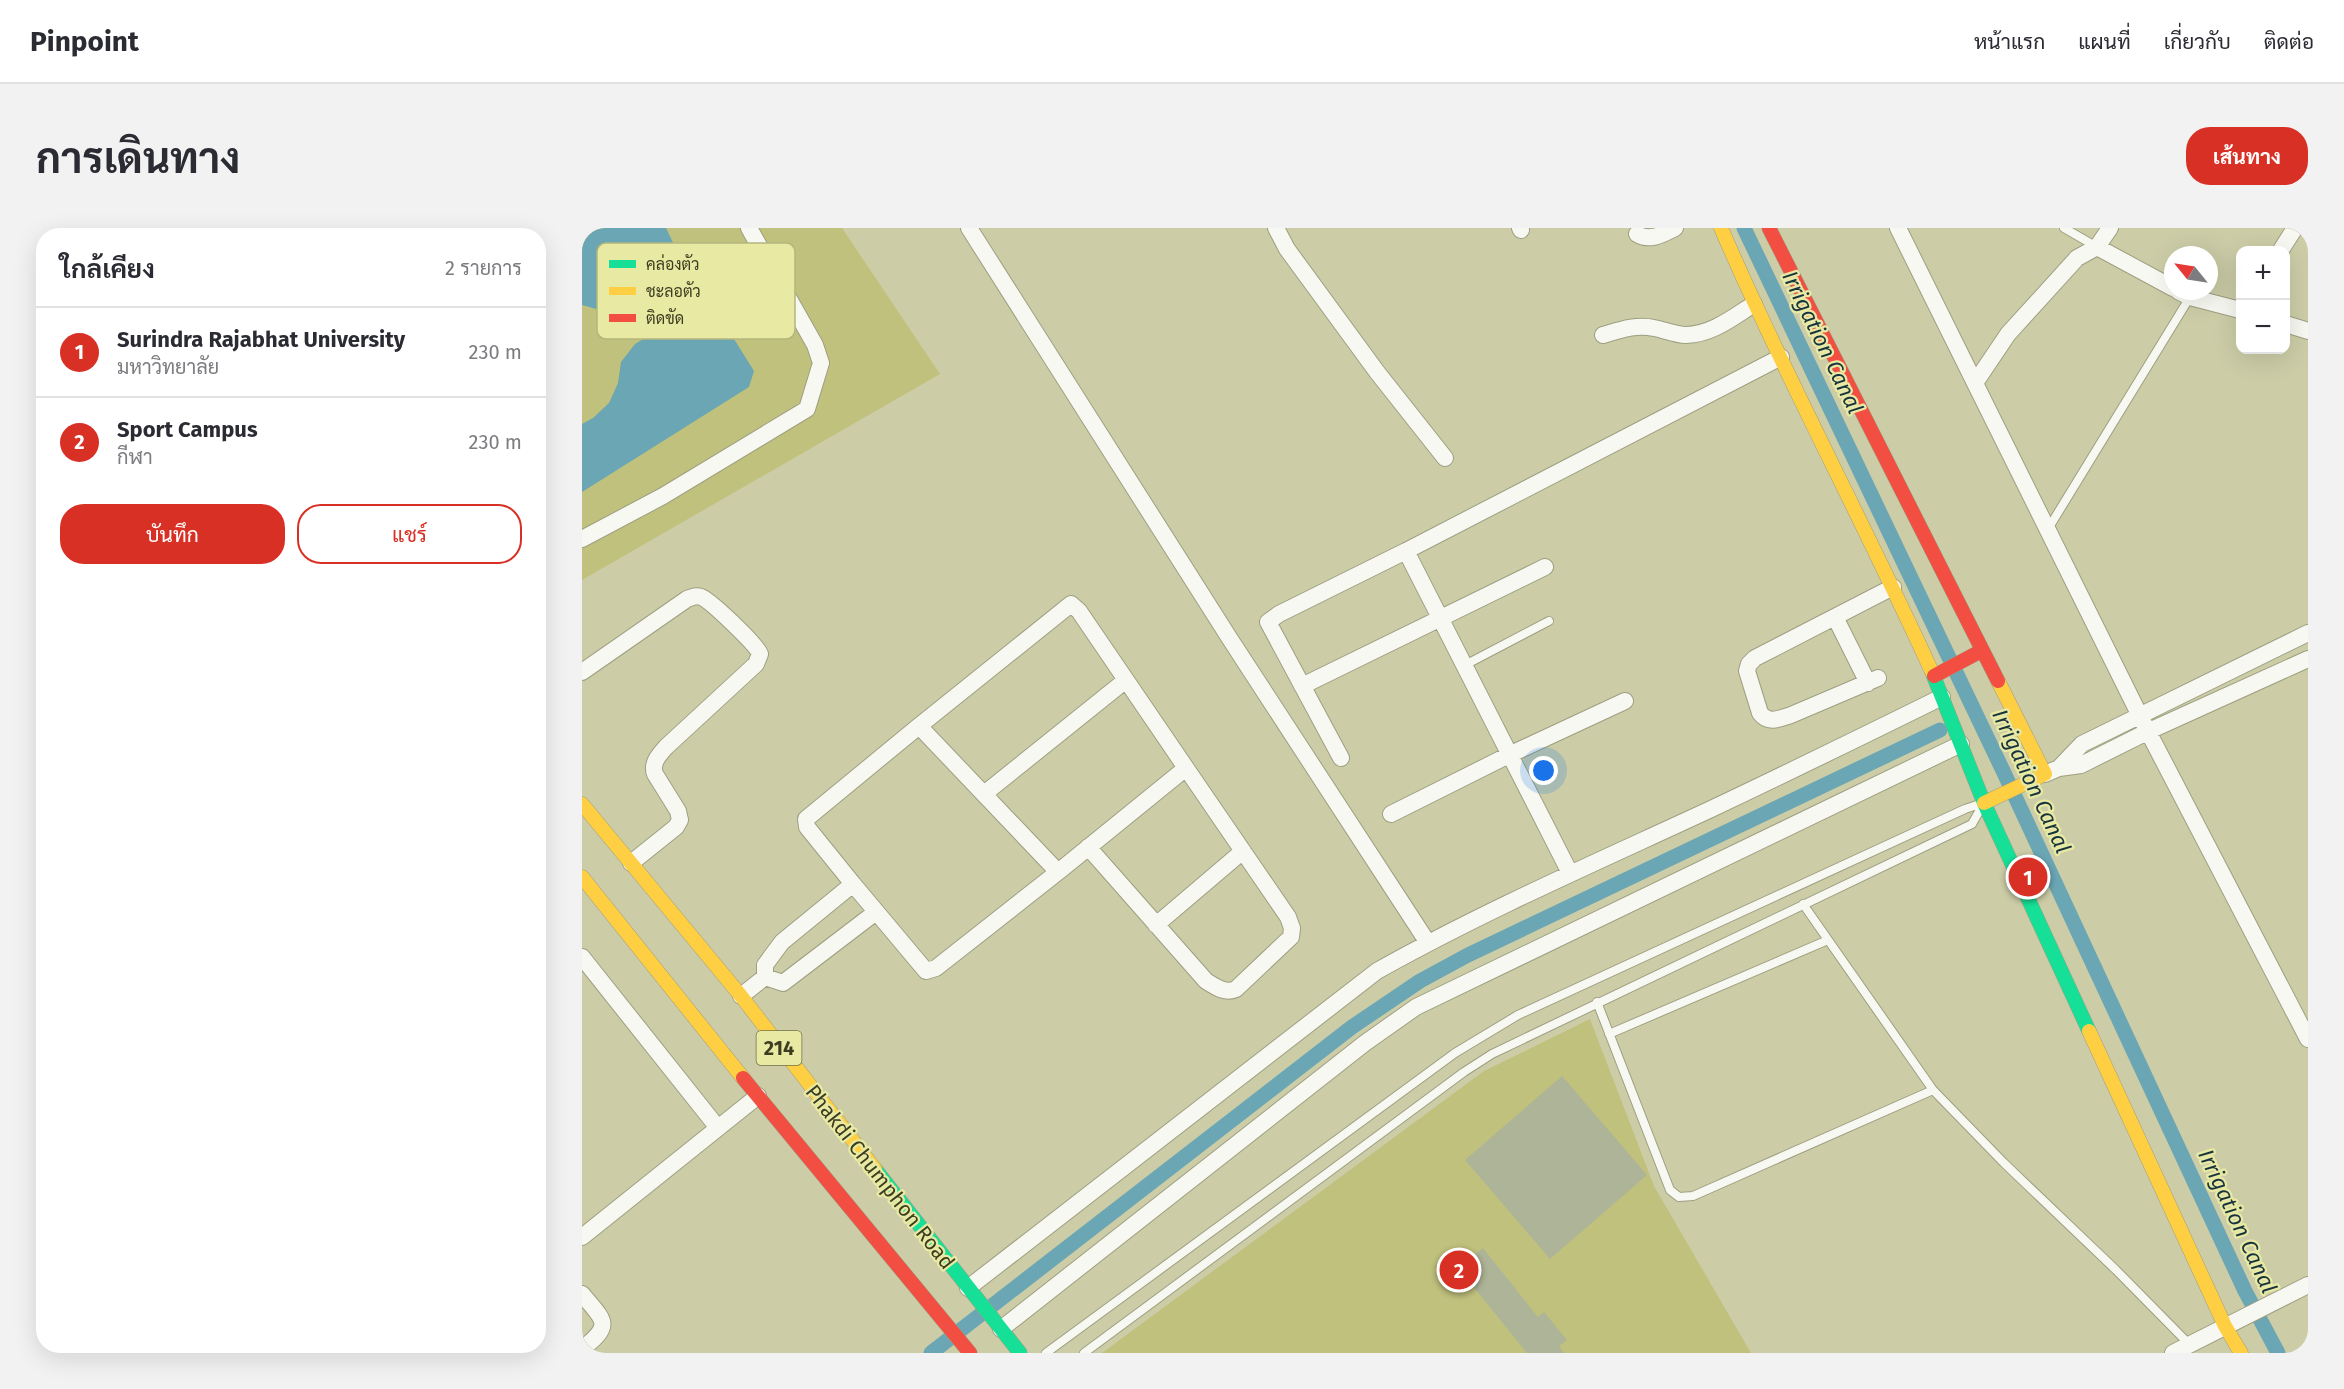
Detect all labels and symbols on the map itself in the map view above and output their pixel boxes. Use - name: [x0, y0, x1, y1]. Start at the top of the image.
- legend: [597, 243, 795, 339]
- north arrow: [2164, 246, 2218, 300]
- text: คล่องตัว: [646, 254, 700, 274]
- water label: Irrigation Canal: [1776, 266, 1869, 418]
- text: ชะลอตัว: [646, 281, 701, 301]
- text: ติดขัด: [646, 308, 684, 328]
- water label: Irrigation Canal: [1986, 705, 2077, 857]
- your location: [1529, 756, 1558, 785]
- pin: 1: [2008, 854, 2048, 900]
- road number: 214: [756, 1031, 802, 1065]
- street label: Phakdi Chumphon Road: [800, 1079, 960, 1275]
- water label: Irrigation Canal: [2192, 1145, 2283, 1297]
- pin: 2: [1440, 1248, 1478, 1292]

